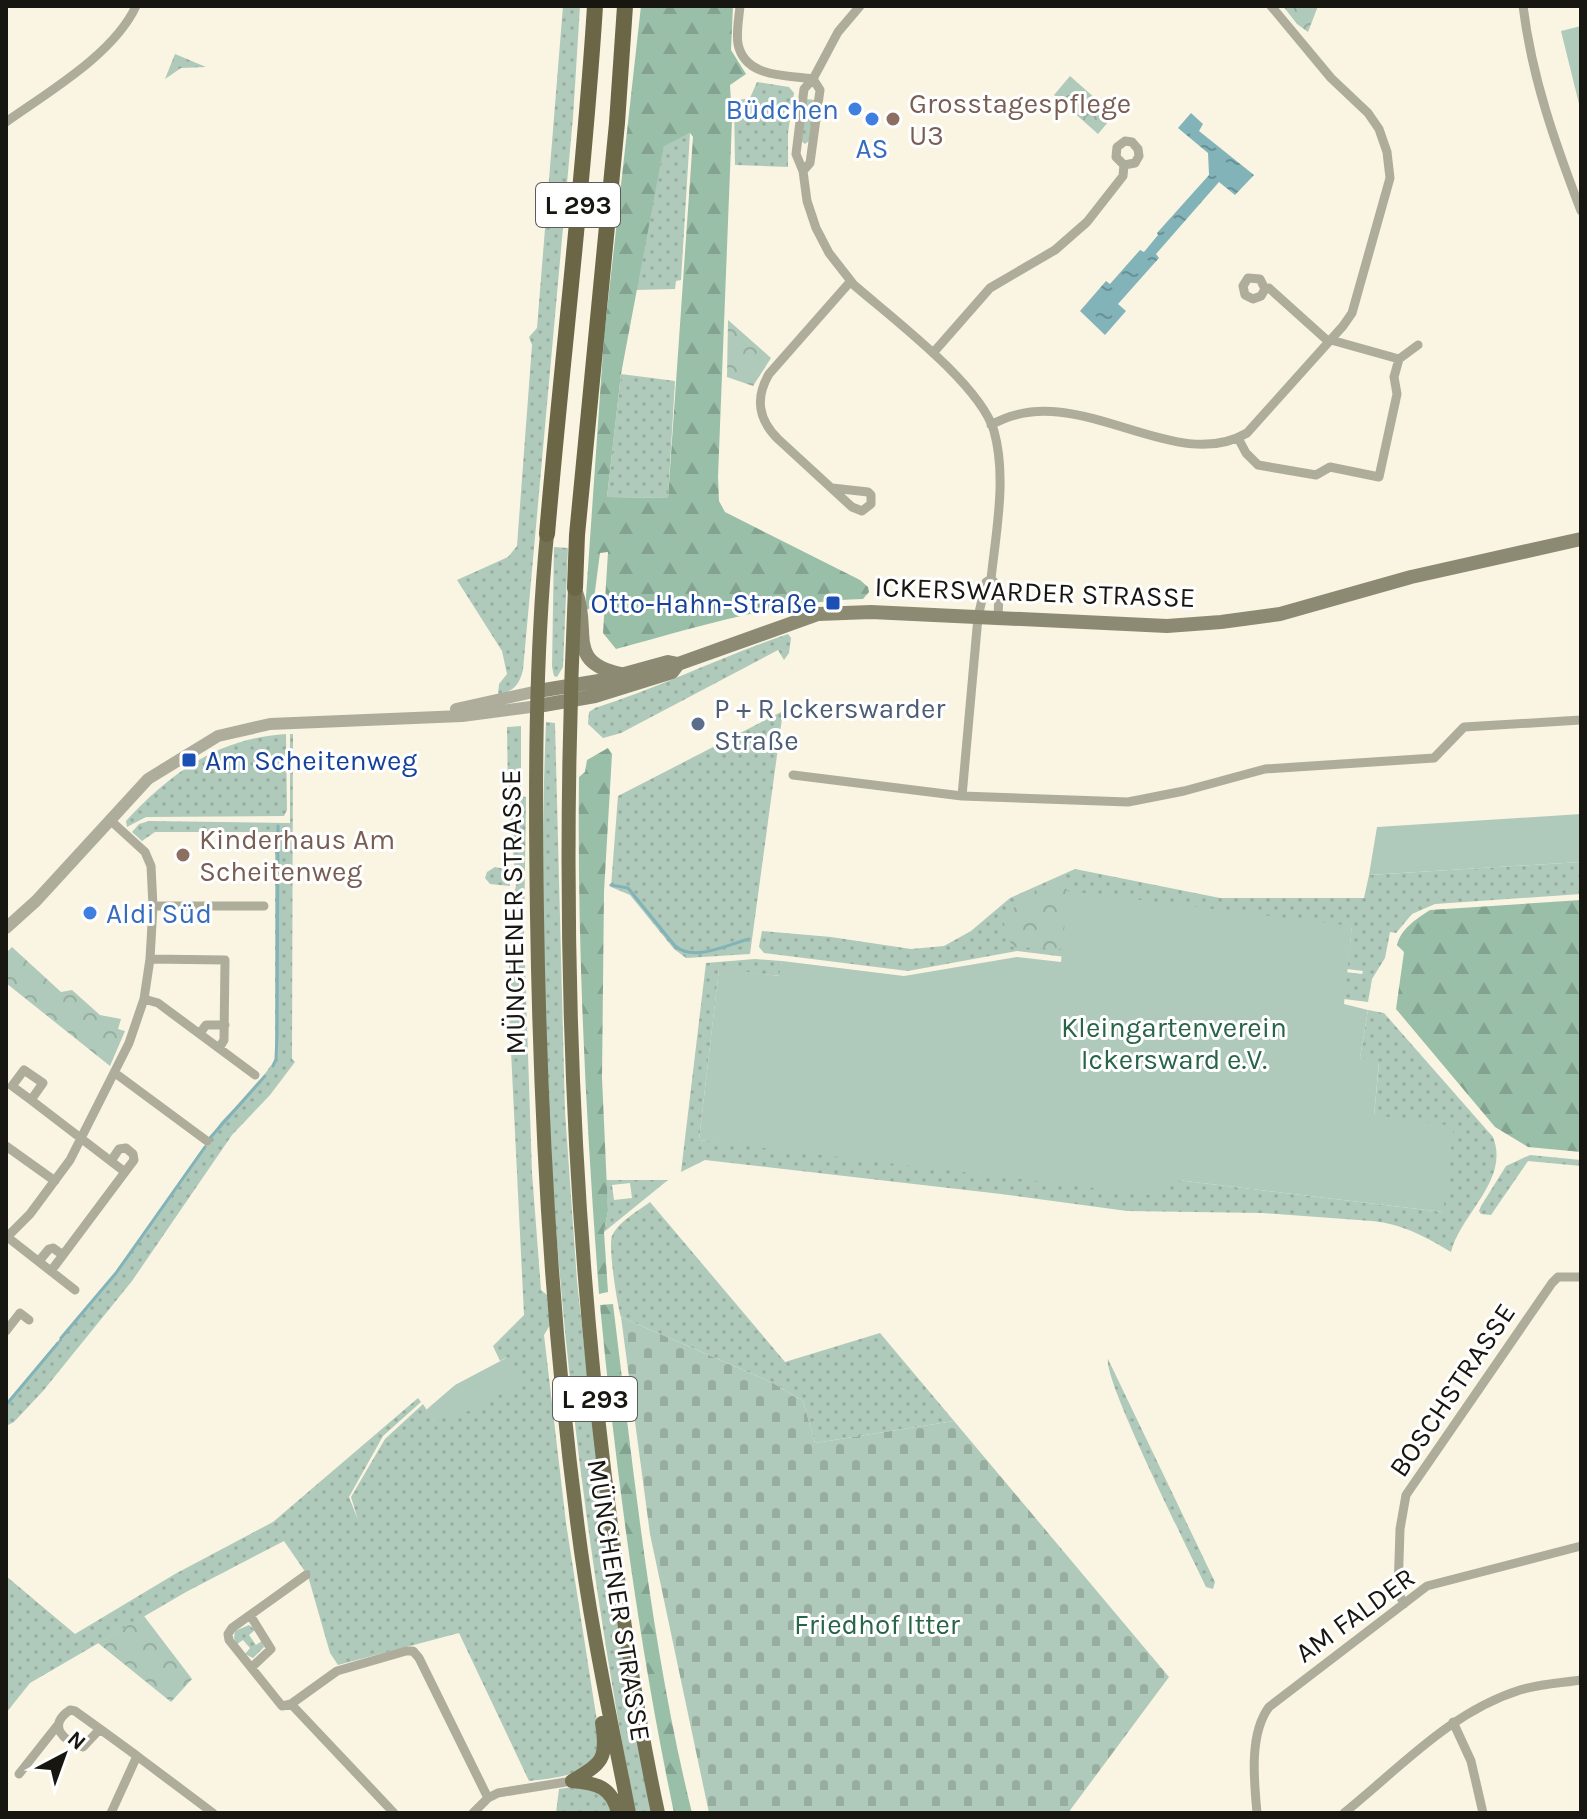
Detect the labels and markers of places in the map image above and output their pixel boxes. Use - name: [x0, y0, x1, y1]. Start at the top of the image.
- place label: Grosstagespflege U3: [909, 87, 1131, 152]
- place label: Büdchen: [725, 93, 839, 126]
- marker: Büdchen: [846, 100, 864, 118]
- marker: AS: [863, 110, 881, 128]
- marker: Grosstagespflege U3: [884, 110, 902, 128]
- place label: AS: [855, 132, 889, 165]
- place label: Otto-Hahn-Straße: [591, 587, 817, 620]
- marker: Otto-Hahn-Straße: [824, 594, 842, 612]
- place label: P + R Ickerswarder Straße: [714, 692, 946, 757]
- marker: P + R Ickerswarder Straße: [689, 715, 707, 733]
- place label: Am Scheitenweg: [205, 744, 417, 777]
- marker: Am Scheitenweg: [180, 751, 198, 769]
- place label: Kinderhaus Am Scheitenweg: [199, 823, 395, 888]
- marker: Kinderhaus Am Scheitenweg: [174, 846, 192, 864]
- place label: Aldi Süd: [106, 897, 212, 930]
- marker: Aldi Süd: [81, 904, 99, 922]

